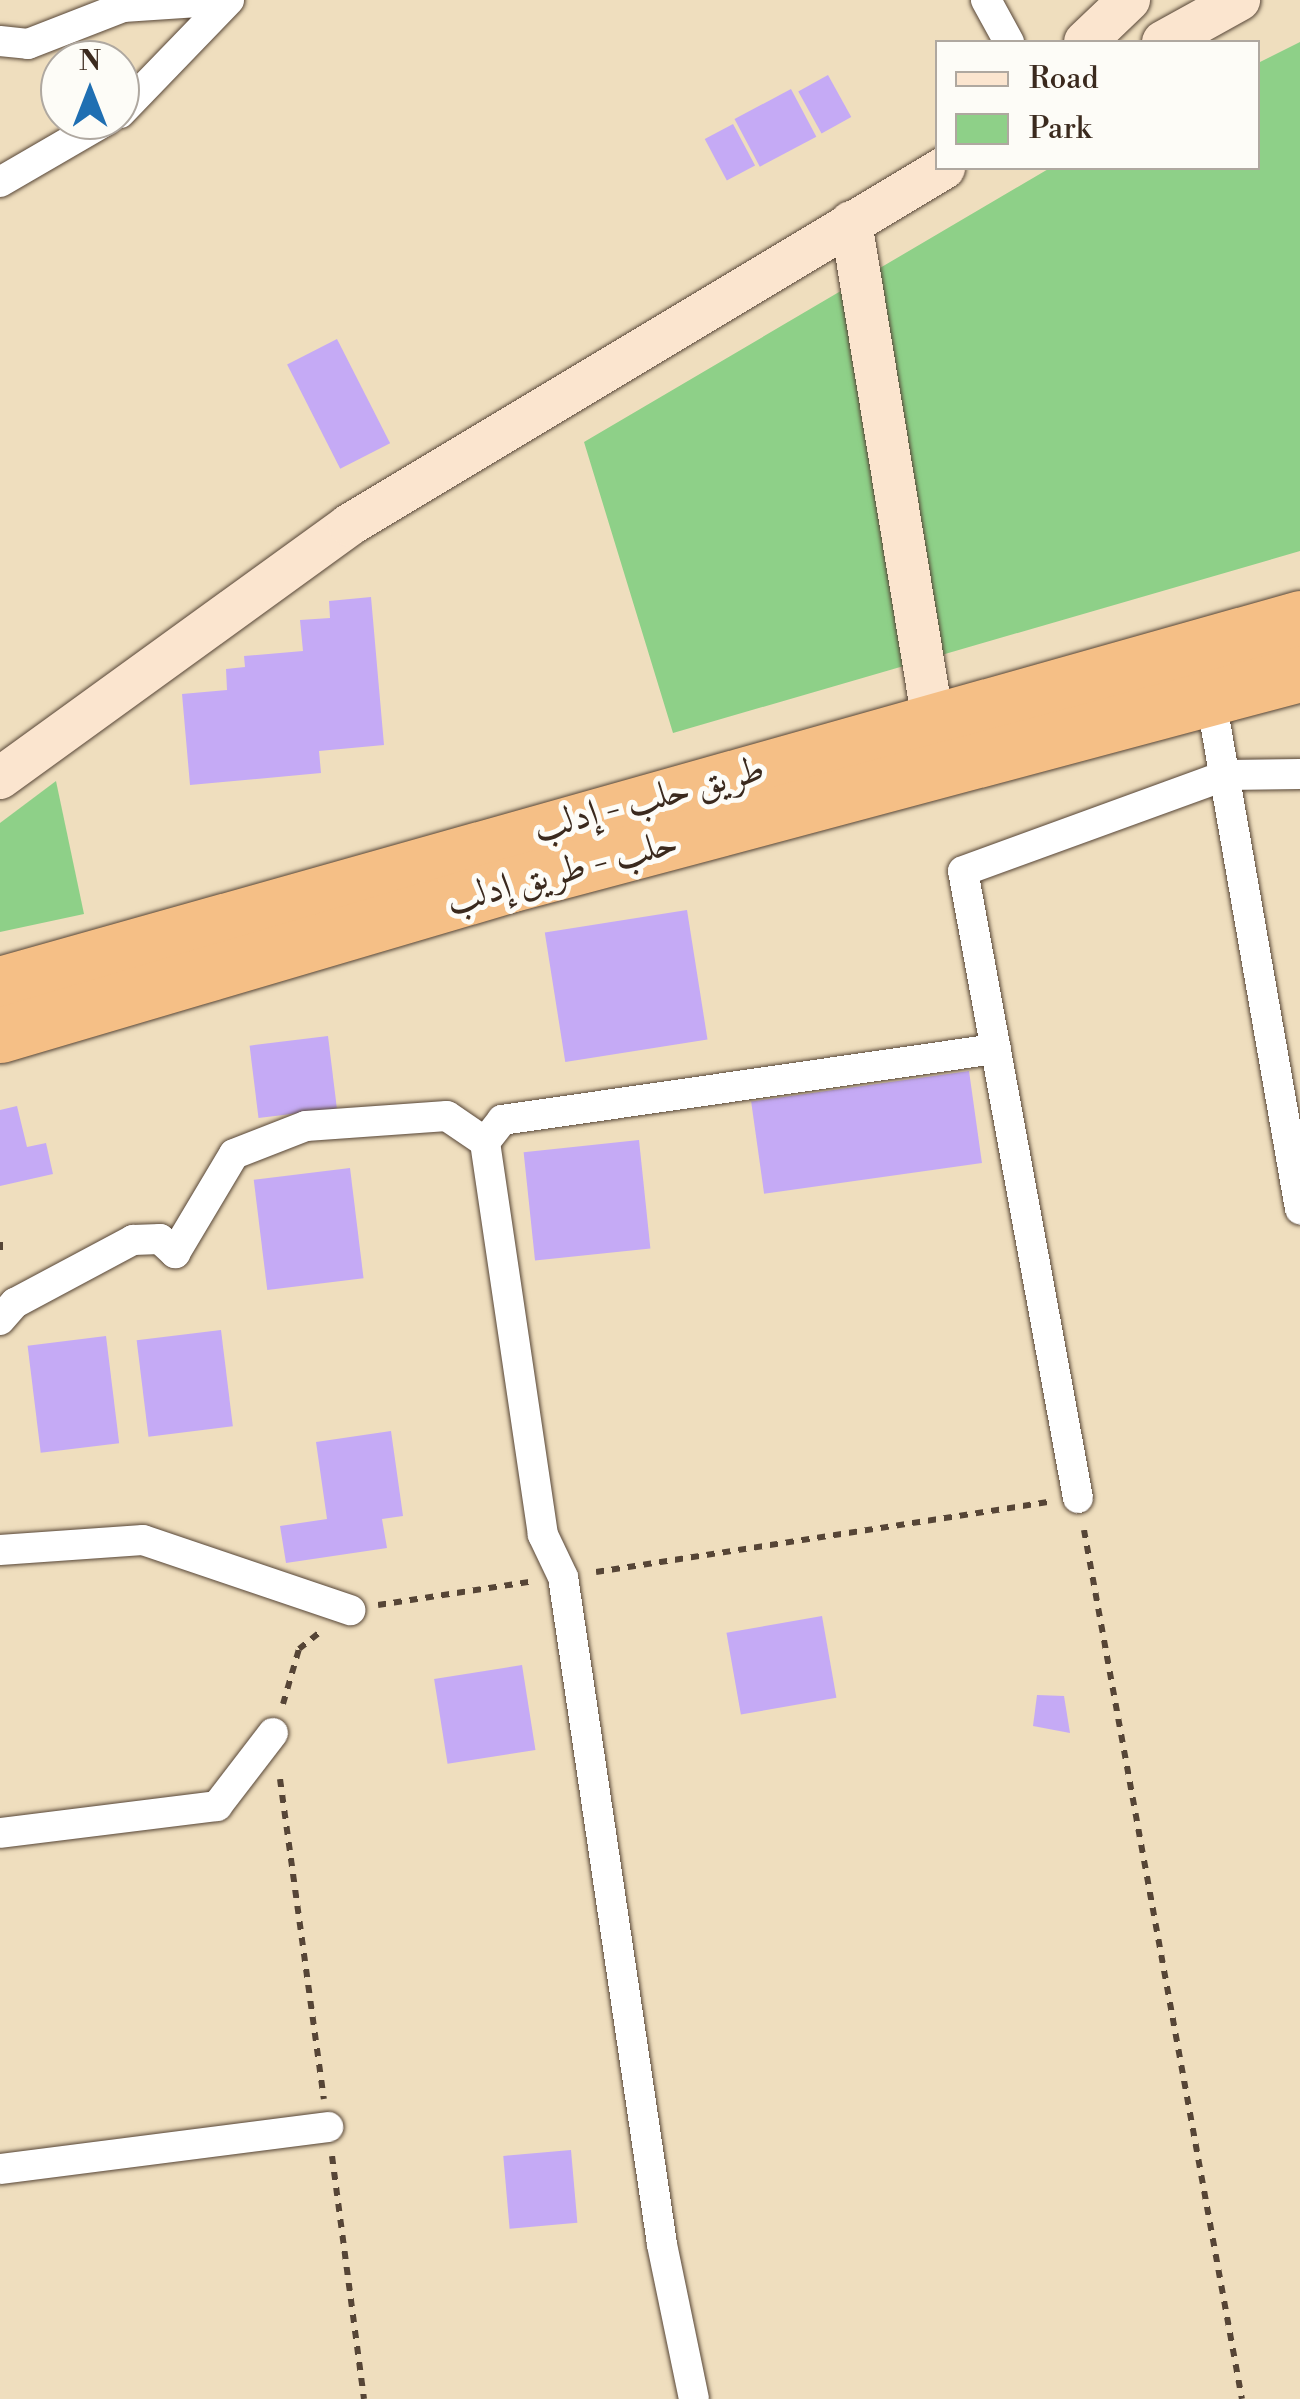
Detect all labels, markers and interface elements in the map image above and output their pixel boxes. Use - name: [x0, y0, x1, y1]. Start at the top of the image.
- north arrow: [40, 40, 140, 140]
- legend: [935, 40, 1260, 170]
- text: N: [79, 44, 101, 79]
- text: Road: [1029, 60, 1099, 98]
- text: Park: [1029, 110, 1091, 148]
- street label: طريق حلب - إدلب: [528, 746, 770, 852]
- street label: حلب - طريق إدلب: [441, 819, 683, 925]

